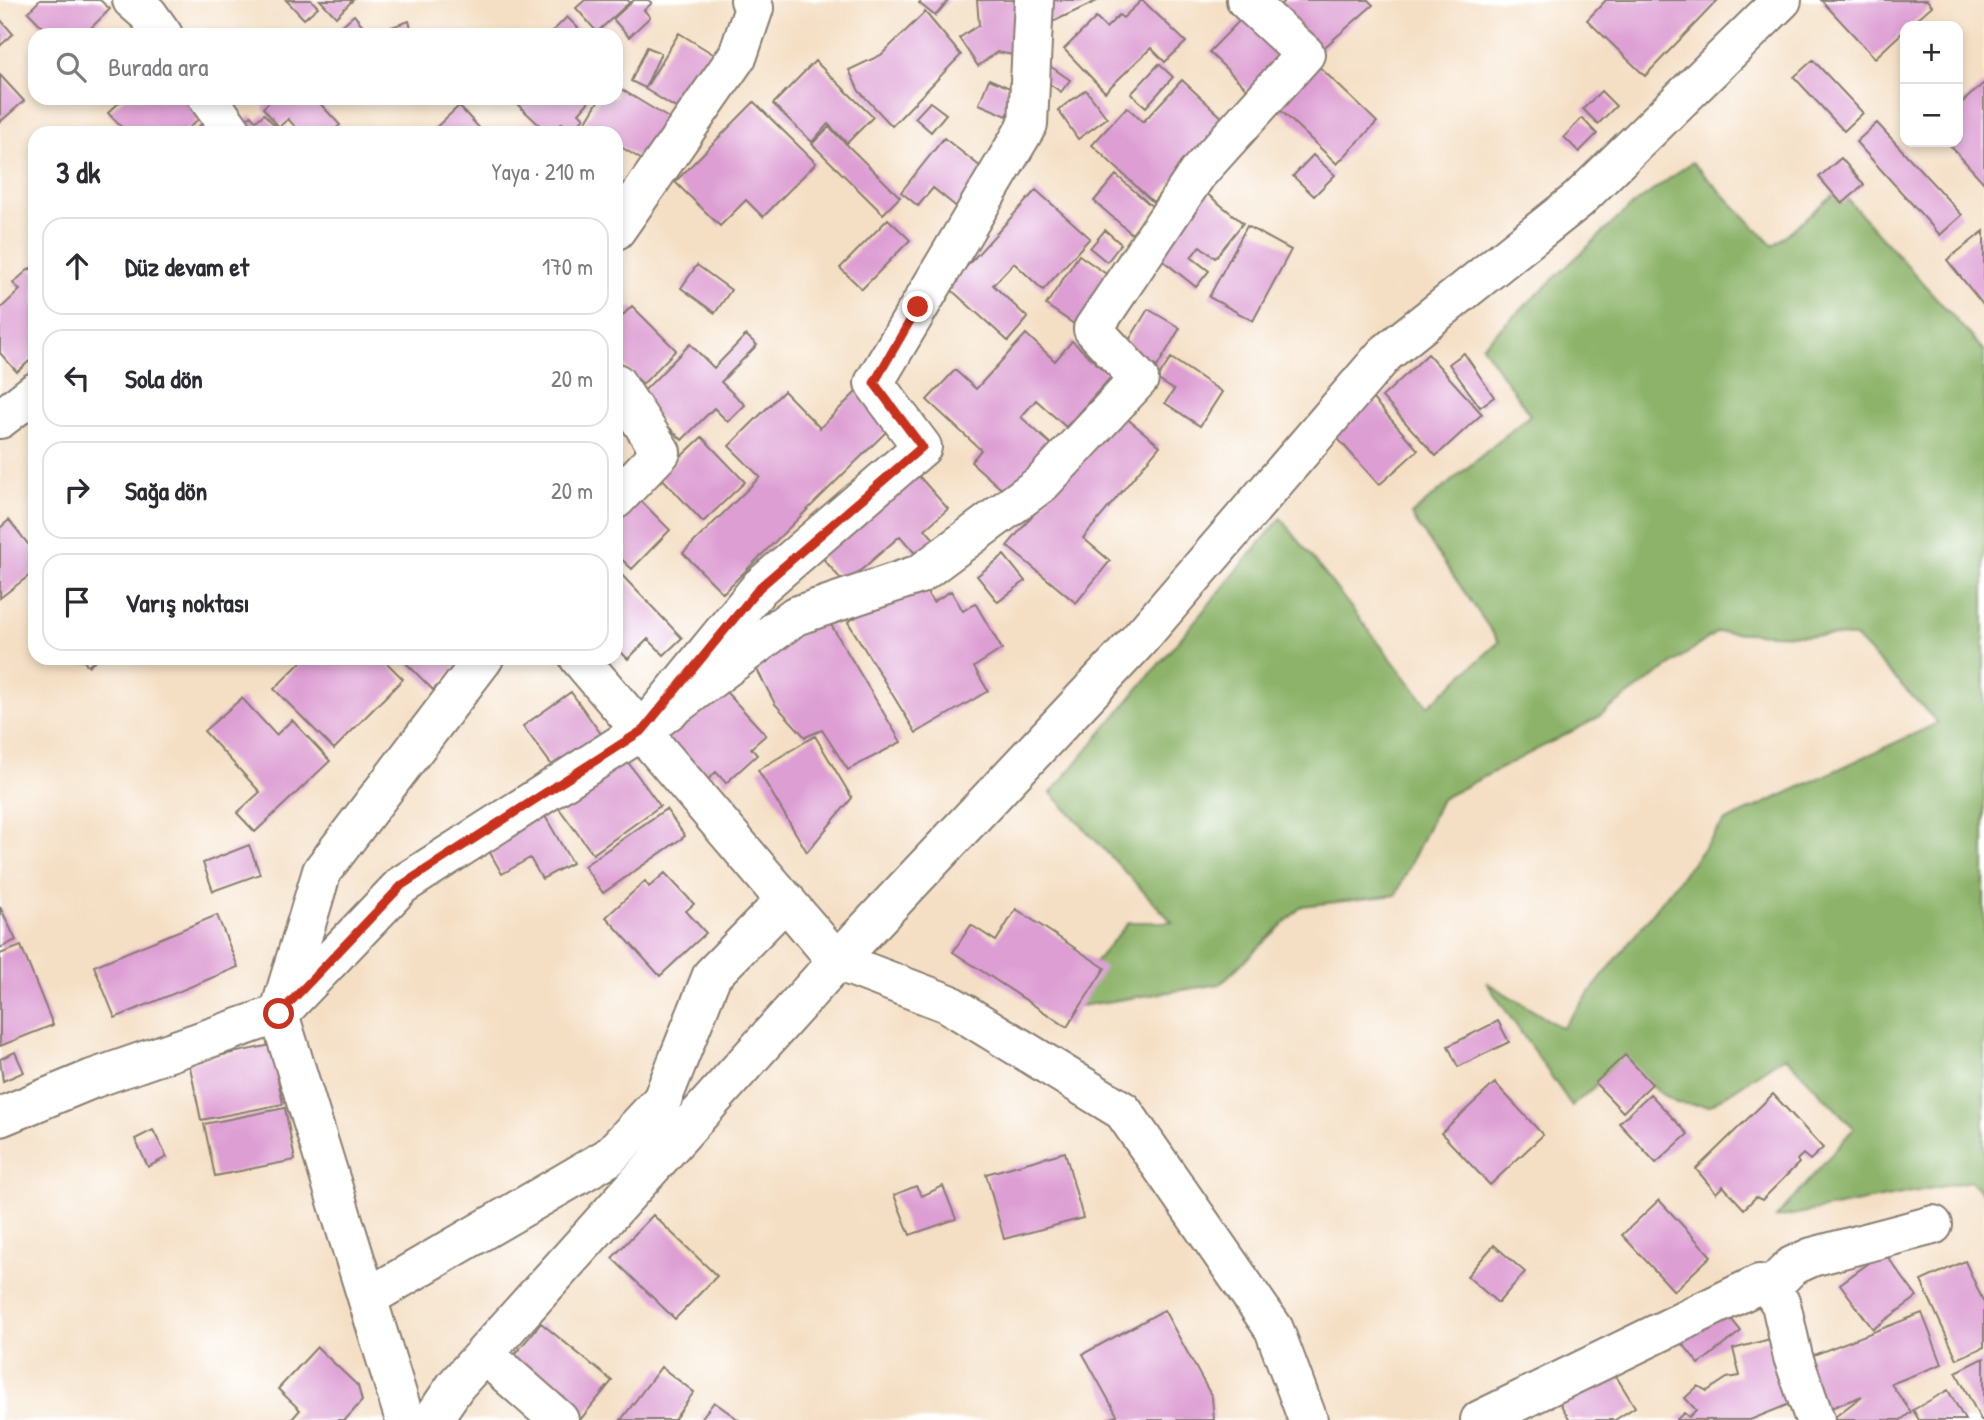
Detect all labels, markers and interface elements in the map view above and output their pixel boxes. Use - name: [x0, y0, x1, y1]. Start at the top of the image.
- map controls: [1900, 21, 1963, 147]
- button: +: [1900, 21, 1963, 84]
- search box: [28, 28, 623, 105]
- icon: search: [52, 48, 90, 86]
- text: Burada ara: [108, 49, 209, 84]
- button: −: [1900, 84, 1963, 147]
- text: 3 dk: [56, 152, 101, 192]
- text: Yaya · 210 m: [492, 156, 595, 187]
- icon: ahead: [58, 247, 96, 285]
- text: Düz devam et: [125, 249, 249, 284]
- text: 170 m: [542, 251, 593, 282]
- route end: [902, 291, 933, 322]
- icon: left: [58, 359, 96, 397]
- text: Sola dön: [125, 361, 203, 396]
- text: 20 m: [551, 363, 593, 394]
- icon: right: [58, 471, 96, 509]
- text: Sağa dön: [125, 473, 207, 508]
- text: 20 m: [551, 475, 593, 506]
- icon: arrive: [58, 583, 96, 621]
- text: Varış noktası: [125, 585, 250, 620]
- route start: [263, 998, 294, 1029]

